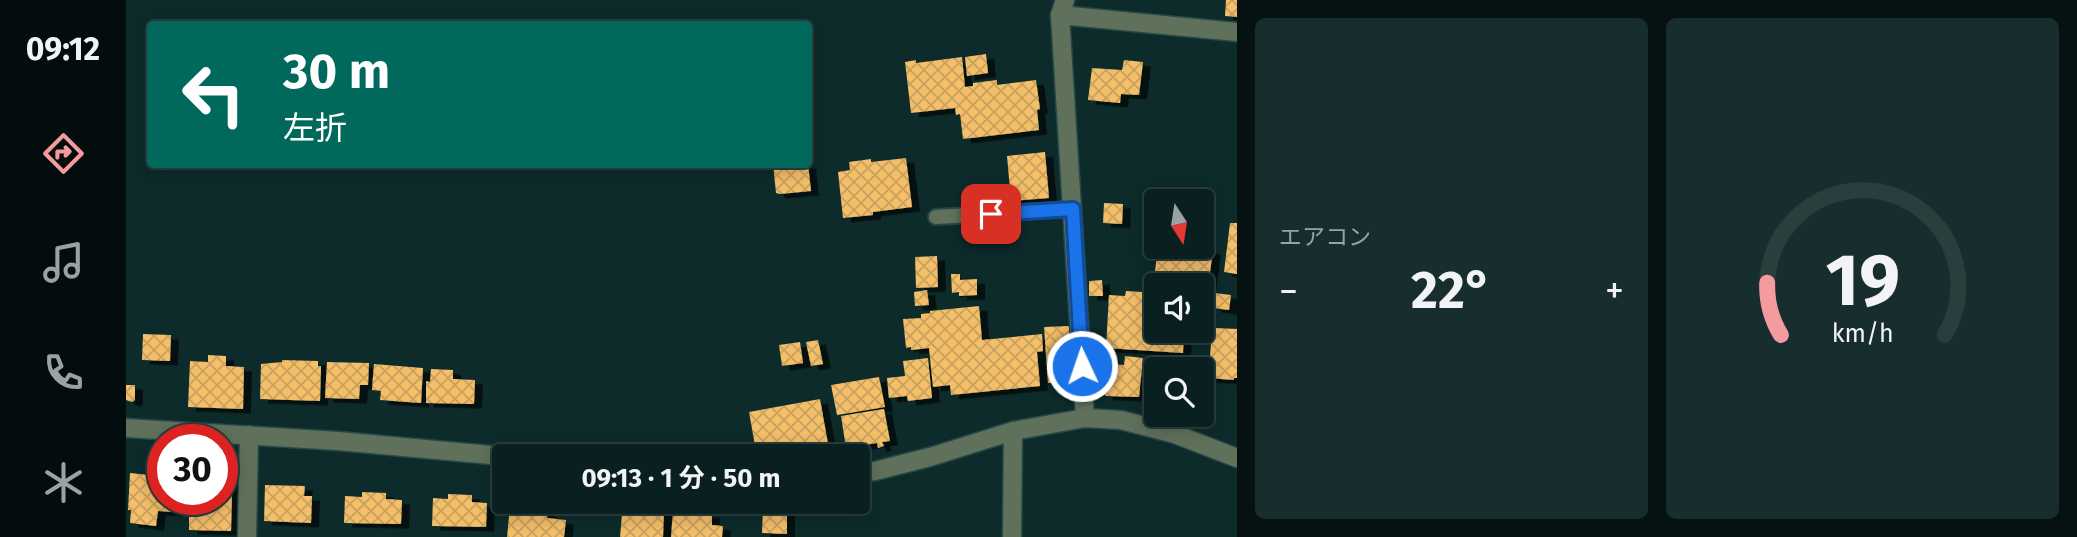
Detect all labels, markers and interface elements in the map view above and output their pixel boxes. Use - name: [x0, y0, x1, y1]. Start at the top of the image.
- text: 09:12: [26, 30, 100, 68]
- text: 30 m: [283, 42, 390, 101]
- icon: left: [168, 49, 259, 140]
- text: 左折: [283, 109, 347, 147]
- icon: directions: [39, 129, 88, 178]
- pin: [961, 184, 1021, 244]
- north arrow: [1144, 189, 1214, 259]
- map controls: [1144, 189, 1214, 427]
- icon: arrive: [972, 195, 1010, 233]
- text: エアコン: [1279, 223, 1371, 251]
- text: 19: [1825, 237, 1900, 324]
- icon: music: [39, 238, 88, 287]
- text: 22°: [1411, 259, 1492, 322]
- text: −: [1279, 268, 1298, 314]
- text: +: [1605, 268, 1624, 314]
- button: sound: [1144, 273, 1214, 343]
- text: km/h: [1832, 318, 1893, 348]
- position arrow: [1045, 329, 1119, 403]
- icon: phone: [39, 348, 88, 397]
- button: search: [1144, 357, 1214, 427]
- speed limit sign: 30: [147, 424, 238, 515]
- icon: climate: [39, 458, 88, 507]
- text: 09:13 · 1 分 · 50 m: [581, 463, 781, 494]

